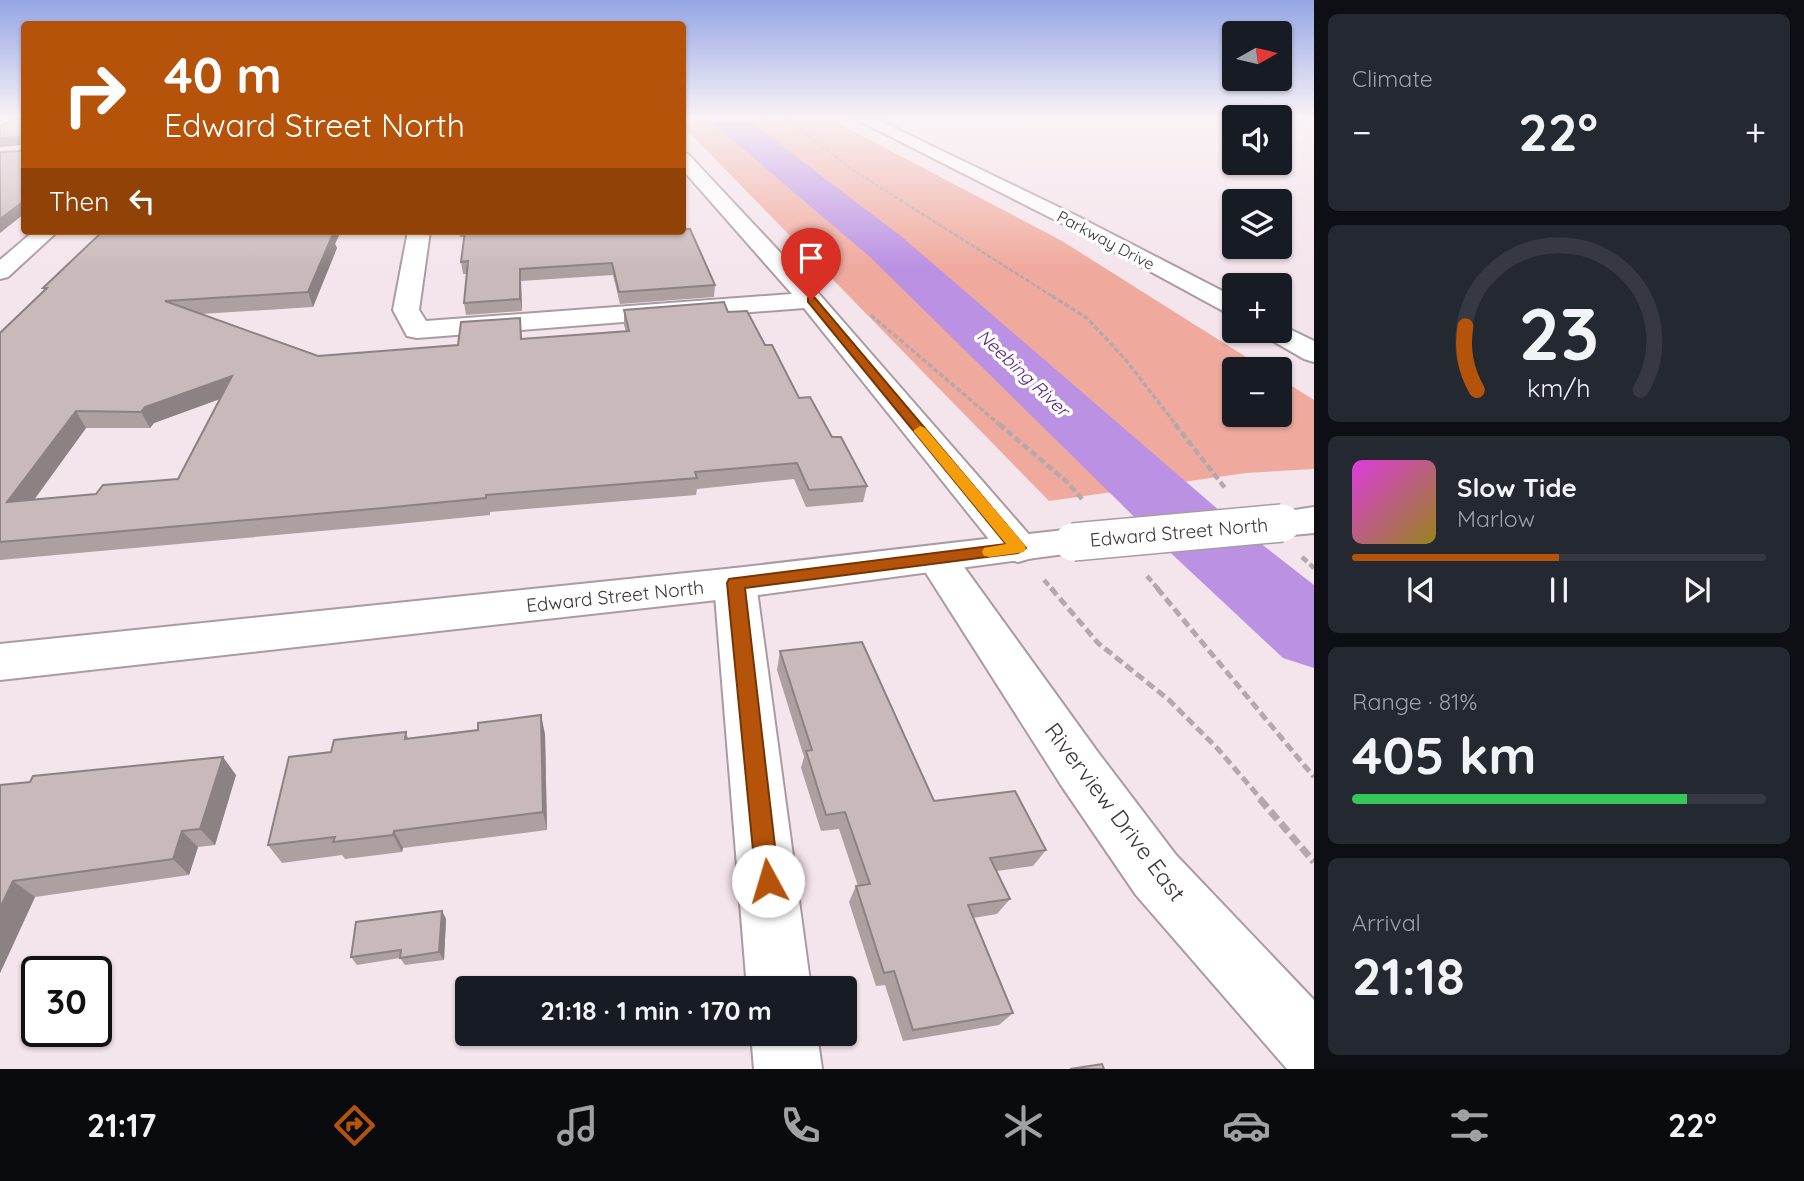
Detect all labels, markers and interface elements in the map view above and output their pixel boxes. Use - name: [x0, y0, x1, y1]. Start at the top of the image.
- north arrow: [1222, 21, 1292, 91]
- map controls: [1222, 21, 1292, 427]
- text: 40 m: [164, 44, 282, 105]
- icon: right: [49, 49, 140, 140]
- text: Climate: [1352, 64, 1433, 93]
- text: 22°: [1518, 99, 1598, 164]
- text: Edward Street North: [164, 105, 465, 145]
- button: sound: [1222, 105, 1292, 175]
- text: −: [1352, 108, 1372, 156]
- text: +: [1745, 108, 1766, 156]
- icon: left: [123, 182, 161, 220]
- text: Then: [49, 185, 109, 218]
- button: layers: [1222, 189, 1292, 259]
- street label: Parkway Drive: [1054, 206, 1158, 274]
- pin: [781, 228, 841, 300]
- icon: arrive: [792, 239, 830, 277]
- button: +: [1222, 273, 1292, 343]
- text: 23: [1519, 287, 1599, 378]
- water label: Neebing River: [973, 324, 1076, 422]
- button: −: [1222, 357, 1292, 427]
- text: km/h: [1527, 371, 1591, 402]
- text: Slow Tide: [1457, 471, 1577, 504]
- text: Marlow: [1457, 504, 1535, 533]
- street label: Edward Street North: [1089, 512, 1269, 552]
- icon: previous: [1402, 571, 1440, 609]
- icon: pause: [1540, 571, 1578, 609]
- icon: next: [1678, 571, 1716, 609]
- street label: Edward Street North: [525, 575, 705, 617]
- text: Range · 81%: [1352, 687, 1477, 716]
- street label: Riverview Drive East: [1039, 717, 1192, 907]
- text: 405 km: [1352, 722, 1537, 787]
- position arrow: [731, 844, 805, 918]
- text: Arrival: [1352, 908, 1421, 937]
- text: 21:18: [1352, 943, 1465, 1008]
- speed limit sign: 30: [21, 956, 112, 1047]
- text: 21:18 · 1 min · 170 m: [540, 994, 772, 1027]
- icon: directions: [330, 1101, 379, 1150]
- icon: music: [553, 1101, 602, 1150]
- icon: phone: [776, 1101, 825, 1150]
- icon: climate: [999, 1101, 1048, 1150]
- icon: car: [1222, 1101, 1271, 1150]
- icon: filters: [1445, 1101, 1494, 1150]
- text: 21:17: [87, 1105, 156, 1145]
- text: 22°: [1668, 1105, 1717, 1145]

